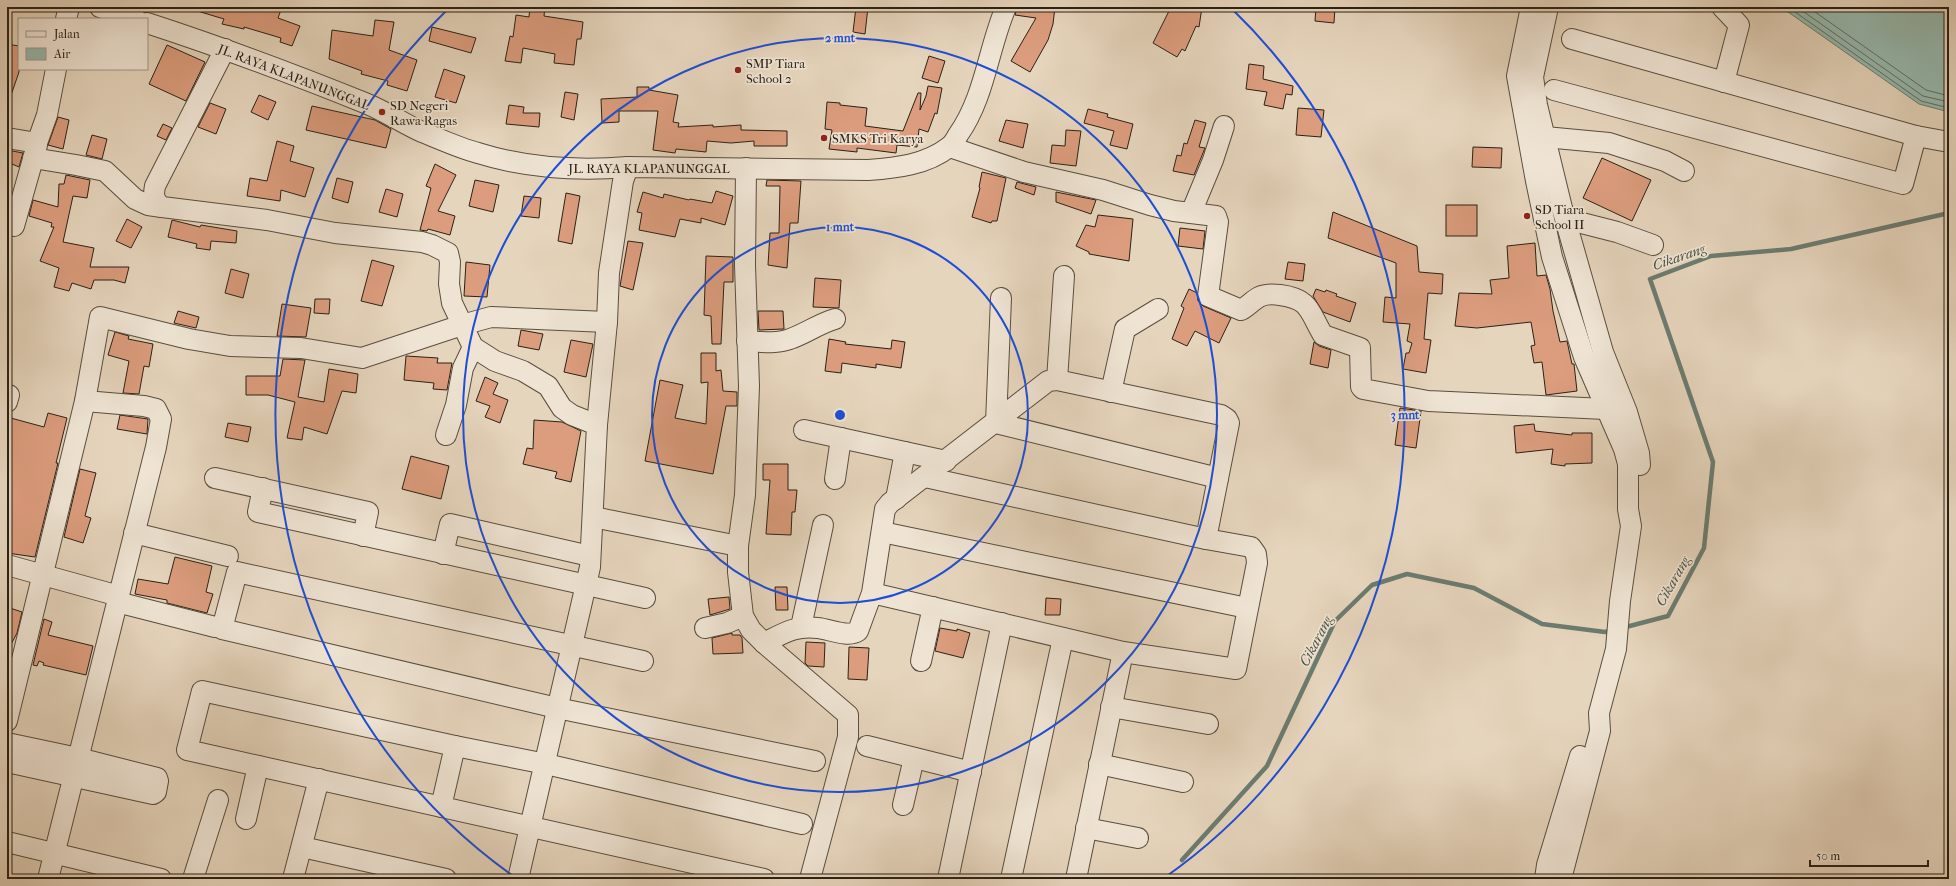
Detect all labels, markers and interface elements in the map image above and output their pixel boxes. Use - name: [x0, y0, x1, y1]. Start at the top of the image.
- legend: [18, 18, 148, 70]
- text: Jalan: [53, 27, 80, 41]
- text: 2 mnt: [825, 31, 856, 45]
- street label: JL. RAYA KLAPANUNGGAL: [215, 41, 372, 113]
- text: Air: [53, 47, 71, 61]
- place label: SMP Tiara School 2: [746, 56, 806, 86]
- marker: SMP Tiara School 2: [733, 65, 743, 75]
- place label: SD Negeri Rawa Ragas: [390, 98, 457, 128]
- marker: SD Negeri Rawa Ragas: [377, 107, 387, 117]
- place label: SMKS Tri Karya: [832, 131, 924, 146]
- marker: SMKS Tri Karya: [819, 133, 829, 143]
- street label: JL. RAYA KLAPANUNGGAL: [567, 161, 730, 176]
- place label: SD Tiara School II: [1535, 202, 1585, 232]
- marker: SD Tiara School II: [1522, 211, 1532, 221]
- text: 1 mnt: [826, 220, 855, 234]
- water label: Cikarang: [1650, 240, 1708, 274]
- centre of rings: [833, 408, 847, 422]
- text: 3 mnt: [1391, 408, 1420, 423]
- water label: Cikarang: [1652, 553, 1694, 609]
- water label: Cikarang: [1296, 612, 1337, 669]
- scale bar: [1810, 842, 1928, 868]
- text: 50 m: [1816, 849, 1840, 863]

